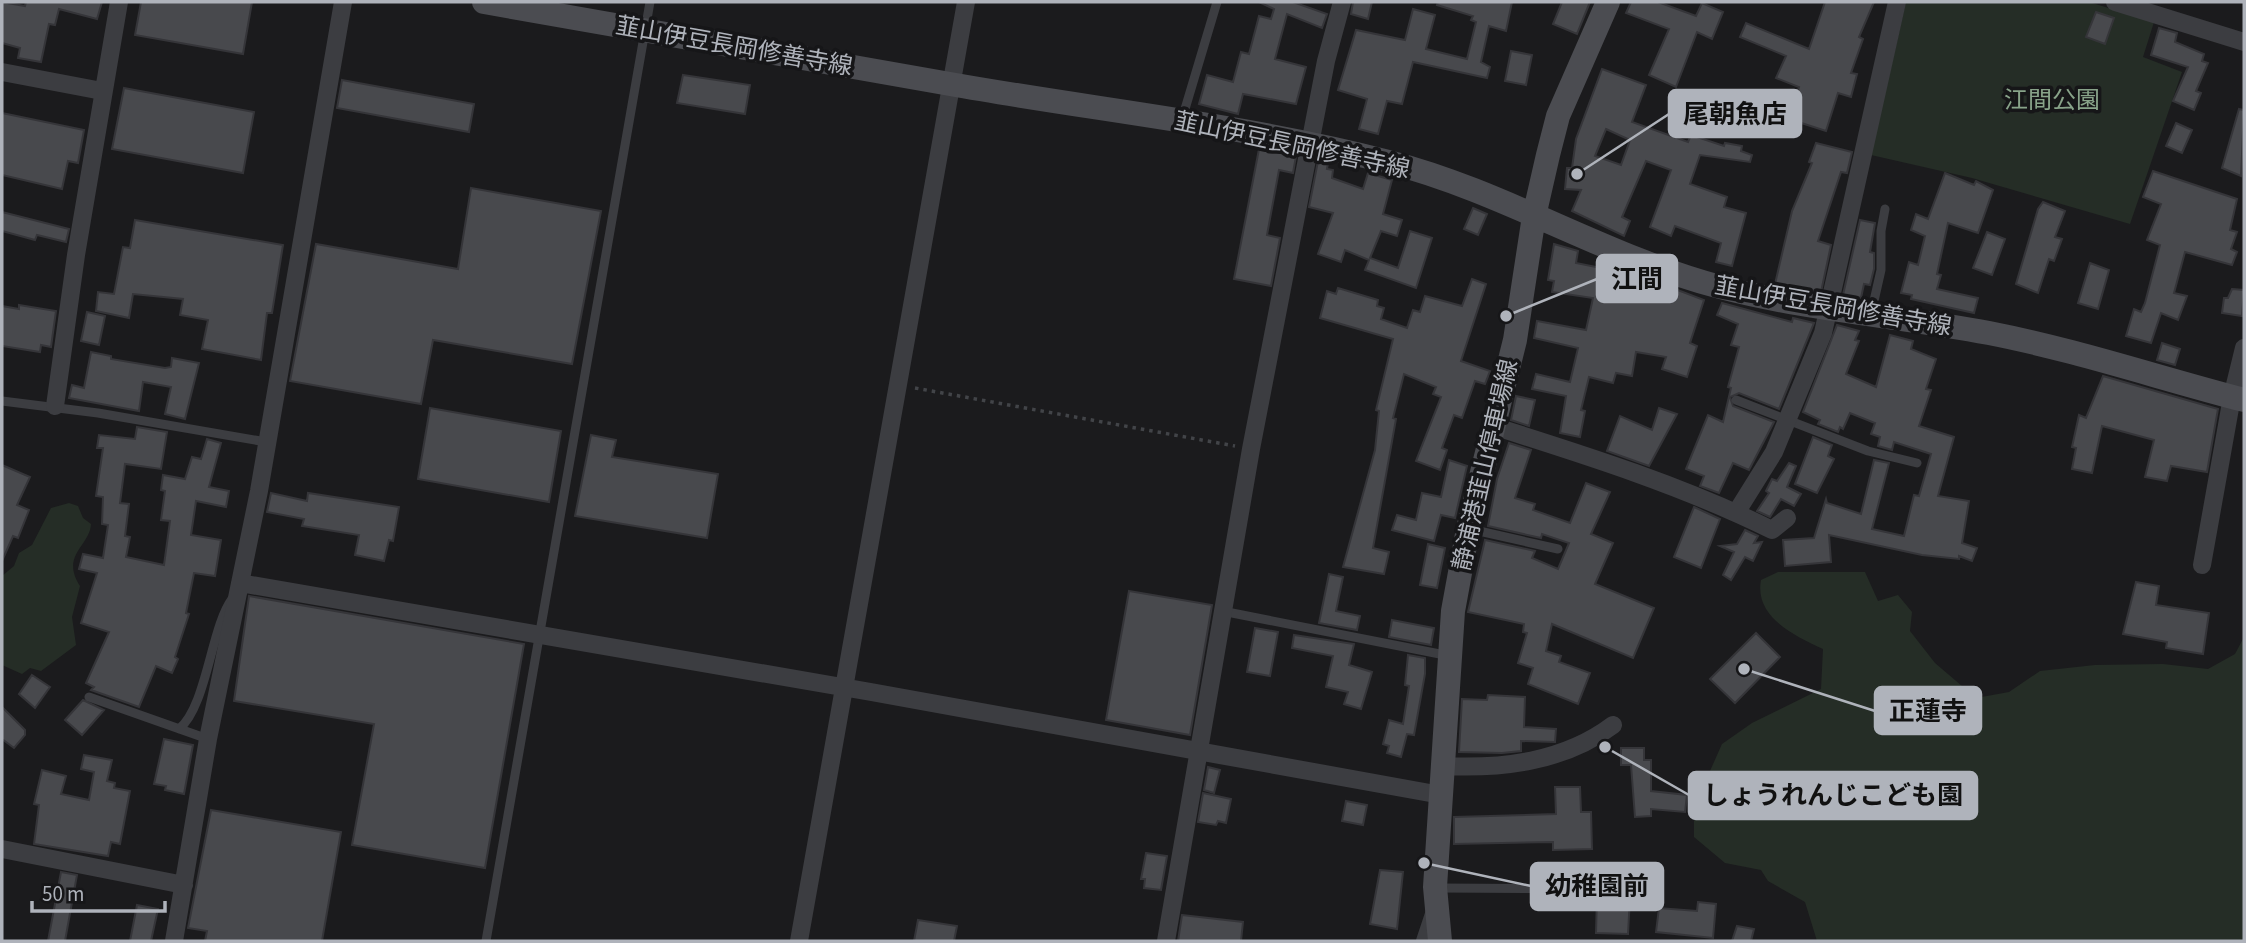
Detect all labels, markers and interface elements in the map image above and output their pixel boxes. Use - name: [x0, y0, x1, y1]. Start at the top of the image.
- street label: 韮山伊豆長岡修善寺線: [613, 8, 855, 85]
- park label: 江間公園: [2004, 83, 2100, 118]
- callout: 尾朝魚店: [1669, 90, 1801, 137]
- text: 尾朝魚店: [1683, 96, 1787, 133]
- street label: 韮山伊豆長岡修善寺線: [1171, 103, 1413, 188]
- callout: 江間: [1597, 255, 1677, 302]
- text: 江間: [1611, 261, 1663, 298]
- street label: 韮山伊豆長岡修善寺線: [1712, 268, 1954, 345]
- street label: 静浦港韮山停車場線: [1444, 356, 1527, 574]
- callout: 正蓮寺: [1875, 687, 1981, 734]
- text: 正蓮寺: [1889, 693, 1967, 730]
- callout: しょうれんじこども園: [1689, 772, 1977, 819]
- text: しょうれんじこども園: [1703, 777, 1963, 814]
- callout: 幼稚園前: [1531, 863, 1663, 910]
- text: 幼稚園前: [1545, 868, 1649, 905]
- scale bar: [32, 870, 164, 914]
- text: 50 m: [42, 879, 84, 909]

